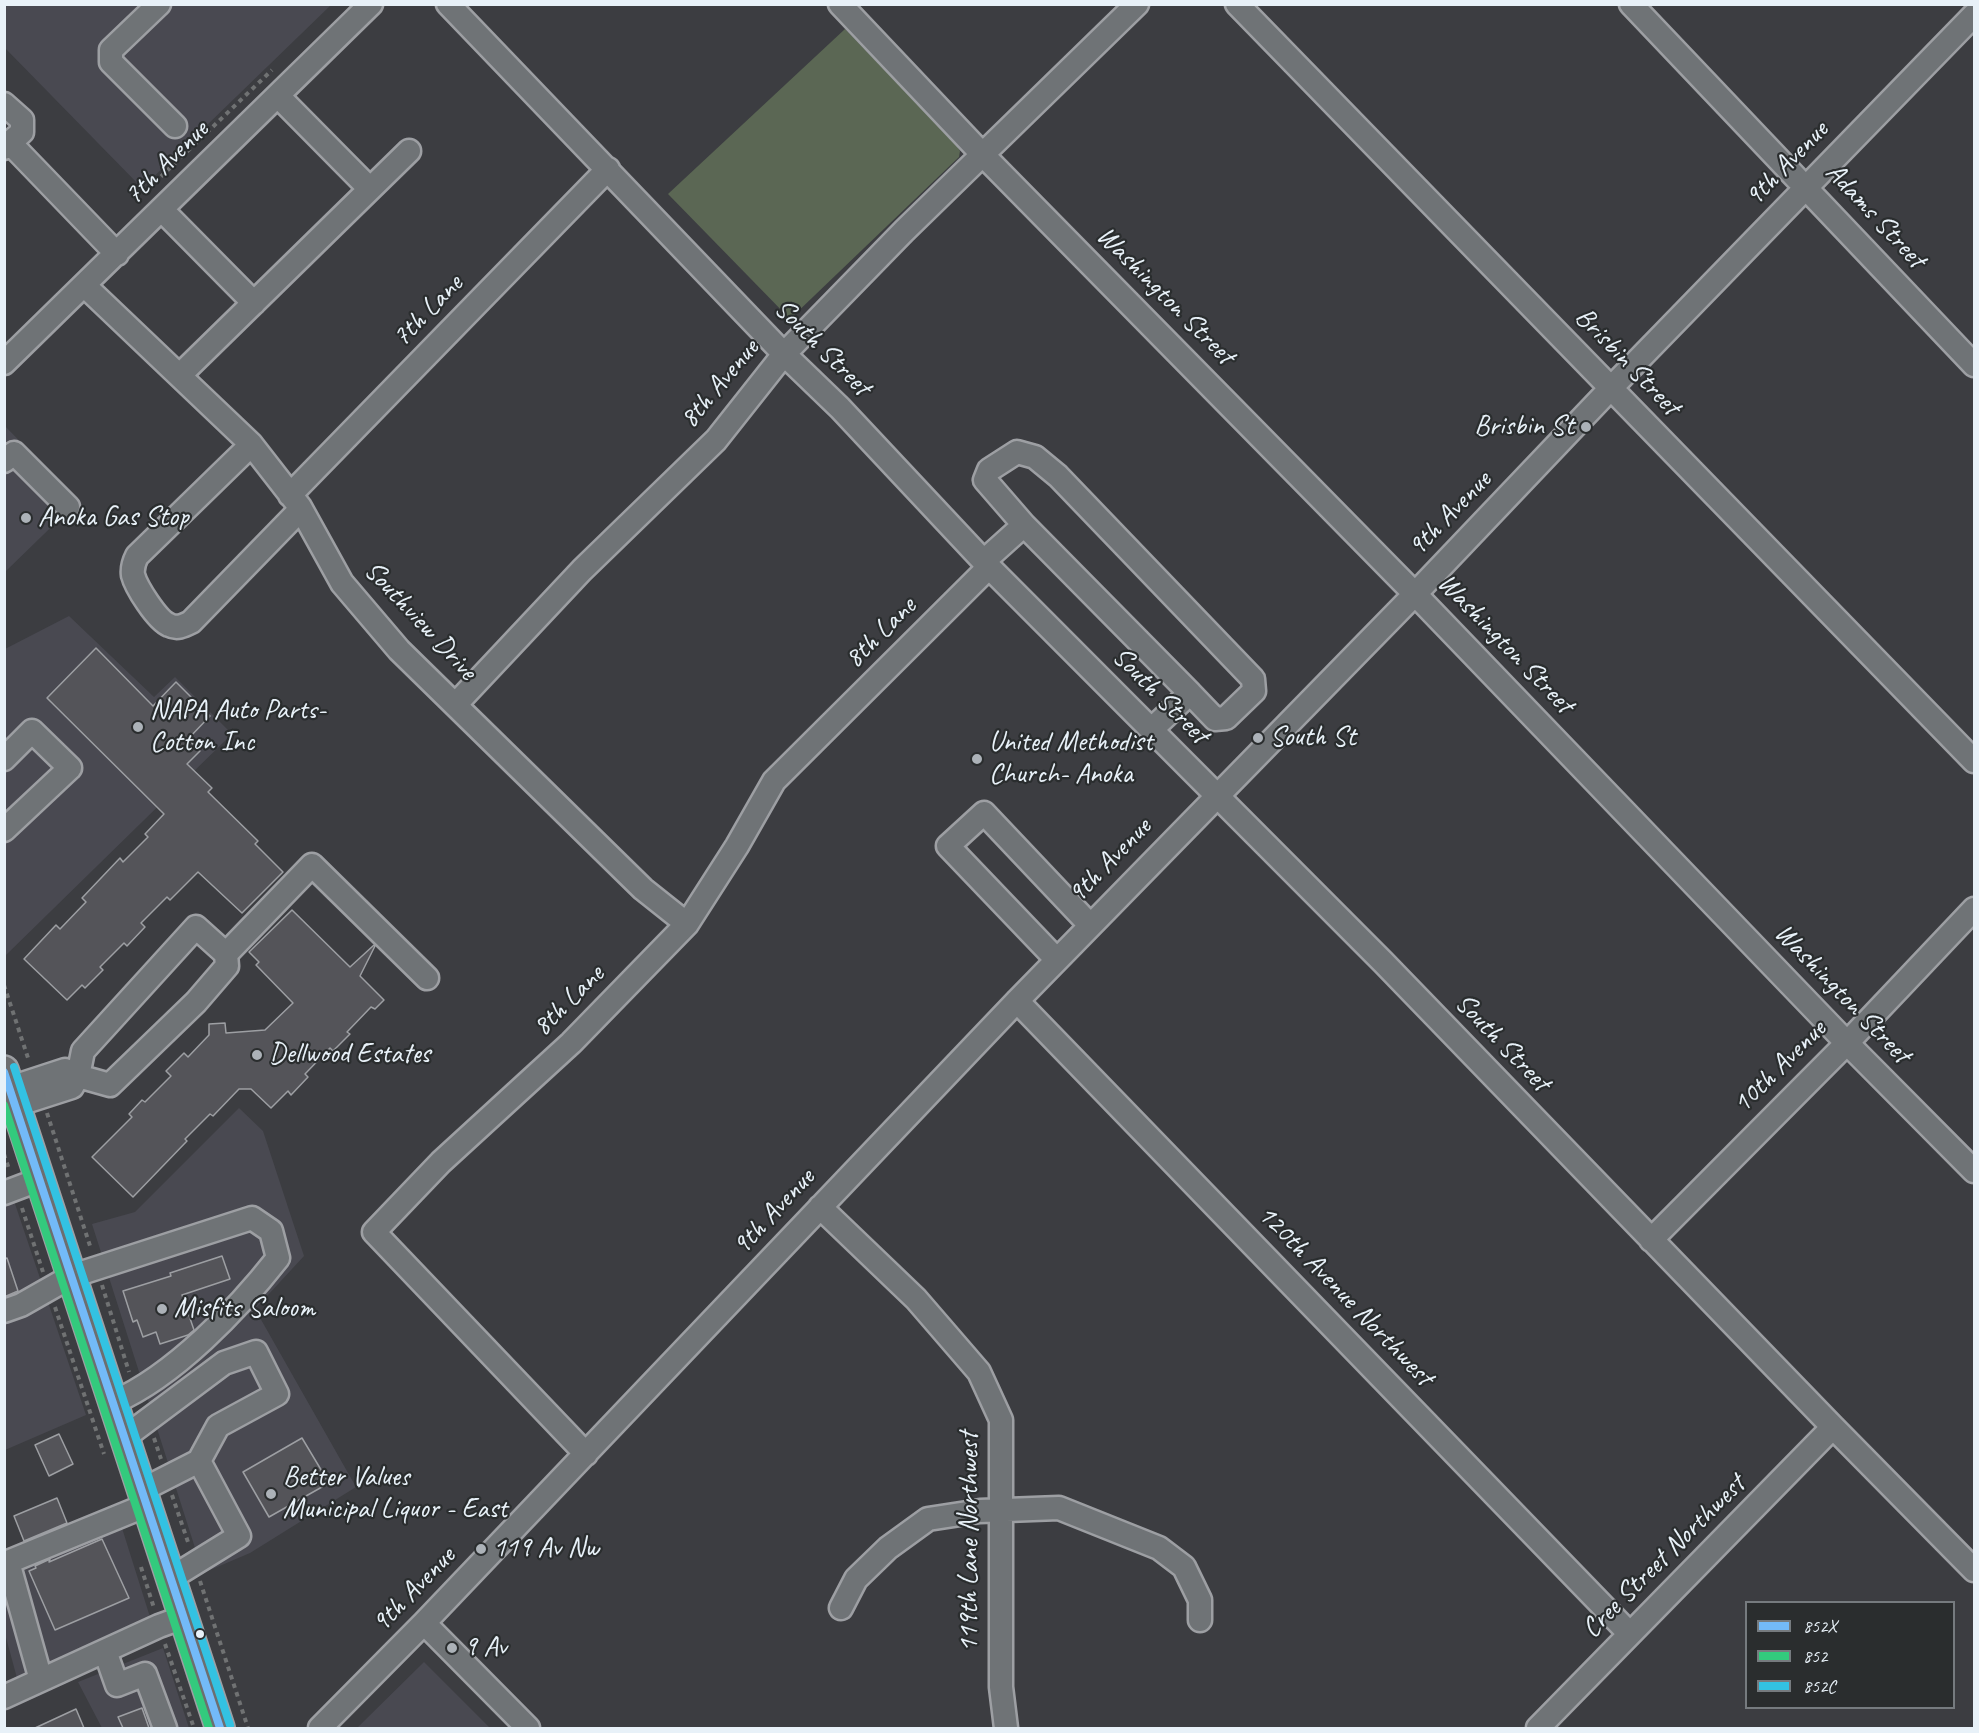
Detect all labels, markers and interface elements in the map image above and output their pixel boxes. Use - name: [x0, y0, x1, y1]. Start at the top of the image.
- street label: 7th Avenue: [118, 114, 216, 212]
- street label: 9th Avenue: [1738, 114, 1836, 214]
- street label: Adams Street: [1818, 156, 1932, 276]
- street label: Washington Street: [1089, 220, 1241, 372]
- street label: 7th Lane: [386, 268, 470, 354]
- street label: South Street: [767, 293, 877, 403]
- street label: Brisbin Street: [1567, 301, 1687, 423]
- street label: 8th Avenue: [673, 333, 767, 435]
- place label: Brisbin St: [1474, 410, 1574, 444]
- marker: Brisbin St: [1579, 420, 1593, 434]
- street label: 9th Avenue: [1401, 464, 1499, 564]
- place label: Anoka Gas Stop: [38, 501, 189, 535]
- marker: Anoka Gas Stop: [19, 511, 33, 525]
- street label: Southview Drive: [356, 554, 484, 688]
- street label: Washington Street: [1430, 567, 1580, 721]
- street label: 8th Lane: [838, 590, 924, 676]
- street label: South Street: [1105, 641, 1215, 751]
- place label: NAPA Auto Parts- Cotton Inc: [150, 694, 326, 760]
- marker: NAPA Auto Parts- Cotton Inc: [131, 720, 145, 734]
- place label: South St: [1270, 721, 1356, 755]
- place label: United Methodist Church- Anoka: [989, 726, 1153, 792]
- marker: South St: [1251, 731, 1265, 745]
- marker: United Methodist Church- Anoka: [970, 752, 984, 766]
- street label: 9th Avenue: [1061, 811, 1159, 911]
- street label: Washington Street: [1767, 917, 1917, 1071]
- street label: 8th Lane: [526, 958, 612, 1044]
- street label: South Street: [1447, 987, 1557, 1099]
- street label: 10th Avenue: [1726, 1013, 1834, 1121]
- place label: Dellwood Estates: [269, 1038, 430, 1072]
- marker: Dellwood Estates: [250, 1048, 264, 1062]
- street label: 9th Avenue: [726, 1162, 822, 1262]
- street label: 120th Avenue Northwest: [1250, 1198, 1440, 1394]
- place label: Misfits Saloom: [174, 1292, 315, 1326]
- marker: Misfits Saloom: [155, 1302, 169, 1316]
- street label: 119th Lane Northwest: [953, 1432, 987, 1652]
- place label: Better Values Municipal Liquor - East: [283, 1461, 507, 1527]
- street label: Cree Street Northwest: [1575, 1468, 1753, 1646]
- marker: Better Values Municipal Liquor - East: [264, 1487, 278, 1501]
- place label: 119 Av Nw: [493, 1532, 599, 1566]
- street label: 9th Avenue: [365, 1540, 463, 1640]
- marker: 119 Av Nw: [474, 1542, 488, 1556]
- legend: [1745, 1601, 1955, 1709]
- text: 852X: [1803, 1615, 1837, 1637]
- unlabelled marker: [194, 1628, 206, 1640]
- place label: 9 Av: [464, 1631, 507, 1665]
- marker: 9 Av: [445, 1641, 459, 1655]
- text: 852: [1803, 1645, 1827, 1667]
- text: 852C: [1803, 1675, 1836, 1697]

